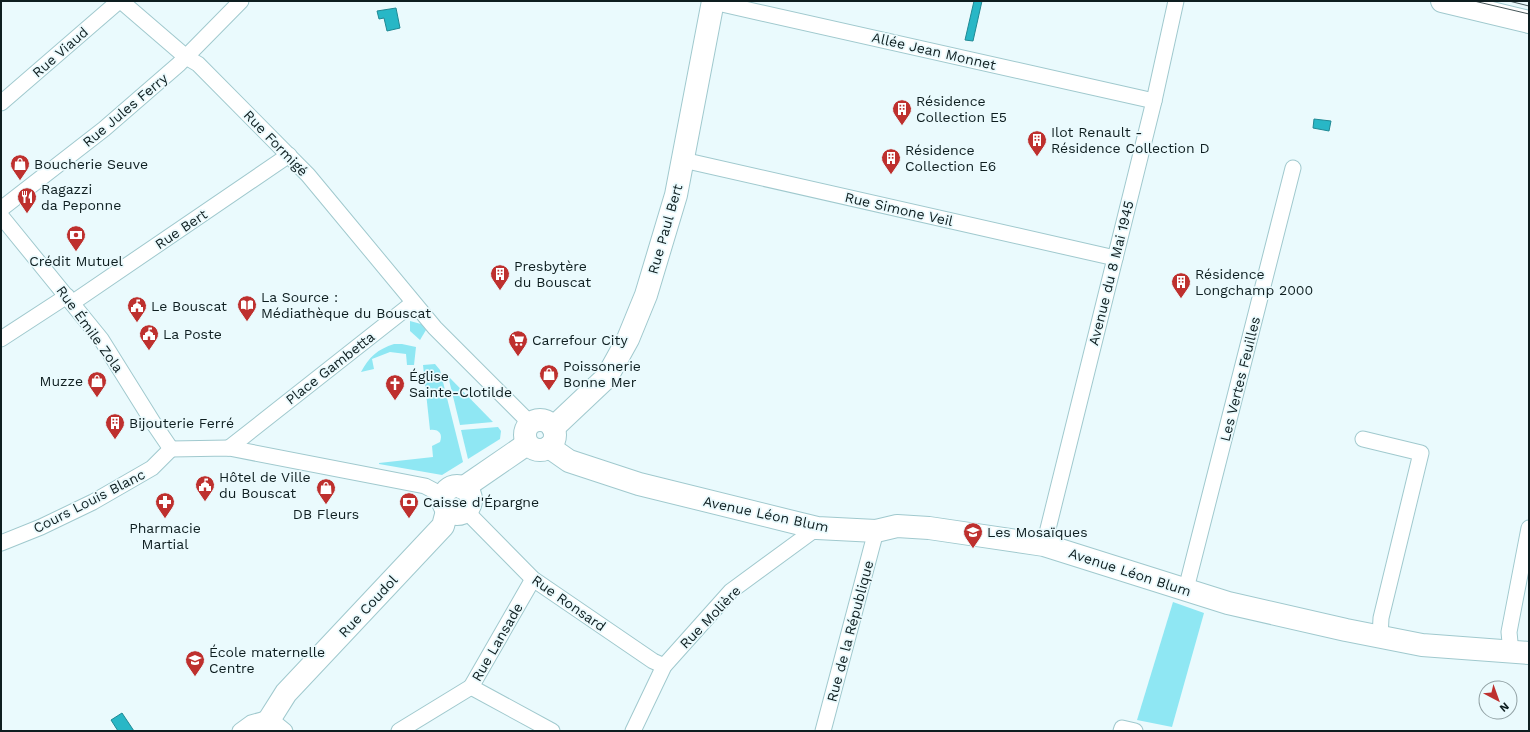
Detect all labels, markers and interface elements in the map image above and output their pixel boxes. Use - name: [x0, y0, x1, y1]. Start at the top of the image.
- street label: Rue Viaud: [29, 24, 91, 80]
- street label: Allée Jean Monnet: [870, 29, 998, 73]
- street label: Rue Jules Ferry: [79, 69, 171, 150]
- place label: Résidence Collection E5: [916, 93, 1007, 125]
- building icon: Résidence Collection E5: [891, 98, 913, 126]
- street label: Rue Formigé: [241, 107, 311, 179]
- place label: Ilot Renault - Résidence Collection D: [1051, 124, 1209, 156]
- building icon: Ilot Renault - Résidence Collection D: [1026, 129, 1048, 157]
- place label: Résidence Collection E6: [905, 142, 996, 174]
- building icon: Résidence Collection E6: [880, 147, 902, 175]
- shop icon: Boucherie Seuve: [9, 153, 31, 181]
- place label: Boucherie Seuve: [34, 156, 148, 172]
- place label: Ragazzi da Peponne: [41, 181, 121, 213]
- street label: Rue Paul Bert: [645, 182, 686, 276]
- restaurant icon: Ragazzi da Peponne: [16, 186, 38, 214]
- street label: Rue Simone Veil: [843, 189, 955, 229]
- street label: Avenue du 8 Mai 1945: [1085, 199, 1137, 347]
- street label: Rue Bert: [152, 206, 210, 252]
- bank icon: Crédit Mutuel: [65, 224, 87, 252]
- place label: Crédit Mutuel: [29, 253, 124, 269]
- place label: Presbytère du Bouscat: [514, 258, 591, 290]
- building icon: Presbytère du Bouscat: [489, 263, 511, 291]
- place label: Résidence Longchamp 2000: [1195, 266, 1313, 298]
- building icon: Résidence Longchamp 2000: [1170, 271, 1192, 299]
- street label: Rue Émile Zola: [53, 283, 127, 375]
- place label: La Source : Médiathèque du Bouscat: [261, 289, 431, 321]
- library icon: La Source : Médiathèque du Bouscat: [236, 294, 258, 322]
- public building icon: Le Bouscat: [126, 295, 148, 323]
- place label: Le Bouscat: [151, 298, 227, 314]
- street label: Les Vertes Feuilles: [1217, 315, 1263, 443]
- public building icon: La Poste: [138, 323, 160, 351]
- place label: La Poste: [163, 326, 222, 342]
- street label: Place Gambetta: [282, 328, 378, 408]
- supermarket icon: Carrefour City: [507, 329, 529, 357]
- place label: Carrefour City: [532, 332, 628, 348]
- place label: Poissonerie Bonne Mer: [563, 358, 641, 390]
- shop icon: Poissonerie Bonne Mer: [538, 363, 560, 391]
- place label: Église Sainte-Clotilde: [409, 368, 512, 400]
- shop icon: Muzze: [86, 370, 108, 398]
- place label: Muzze: [40, 373, 83, 389]
- church icon: Église Sainte-Clotilde: [384, 373, 406, 401]
- building icon: Bijouterie Ferré: [104, 412, 126, 440]
- place label: Bijouterie Ferré: [129, 415, 234, 431]
- street label: Cours Louis Blanc: [31, 466, 148, 536]
- place label: Hôtel de Ville du Bouscat: [219, 469, 311, 501]
- public building icon: Hôtel de Ville du Bouscat: [194, 474, 216, 502]
- shop icon: DB Fleurs: [315, 477, 337, 505]
- pharmacy icon: Pharmacie Martial: [154, 491, 176, 519]
- bank icon: Caisse d'Épargne: [398, 491, 420, 519]
- street label: Avenue Léon Blum: [702, 493, 830, 535]
- place label: Caisse d'Épargne: [423, 494, 539, 510]
- place label: DB Fleurs: [293, 506, 359, 522]
- place label: Pharmacie Martial: [129, 520, 201, 552]
- school or university icon: Les Mosaïques: [962, 521, 984, 549]
- place label: Les Mosaïques: [987, 524, 1088, 540]
- street label: Avenue Léon Blum: [1067, 545, 1193, 599]
- street label: Rue de la République: [823, 559, 877, 703]
- street label: Rue Coudol: [335, 571, 401, 640]
- street label: Rue Ronsard: [529, 572, 609, 634]
- street label: Rue Molière: [676, 582, 744, 652]
- street label: Rue Lansade: [468, 600, 526, 684]
- place label: École maternelle Centre: [209, 644, 325, 676]
- school or university icon: École maternelle Centre: [184, 649, 206, 677]
- north arrow: [1478, 680, 1518, 720]
- text: N: [1497, 700, 1512, 715]

